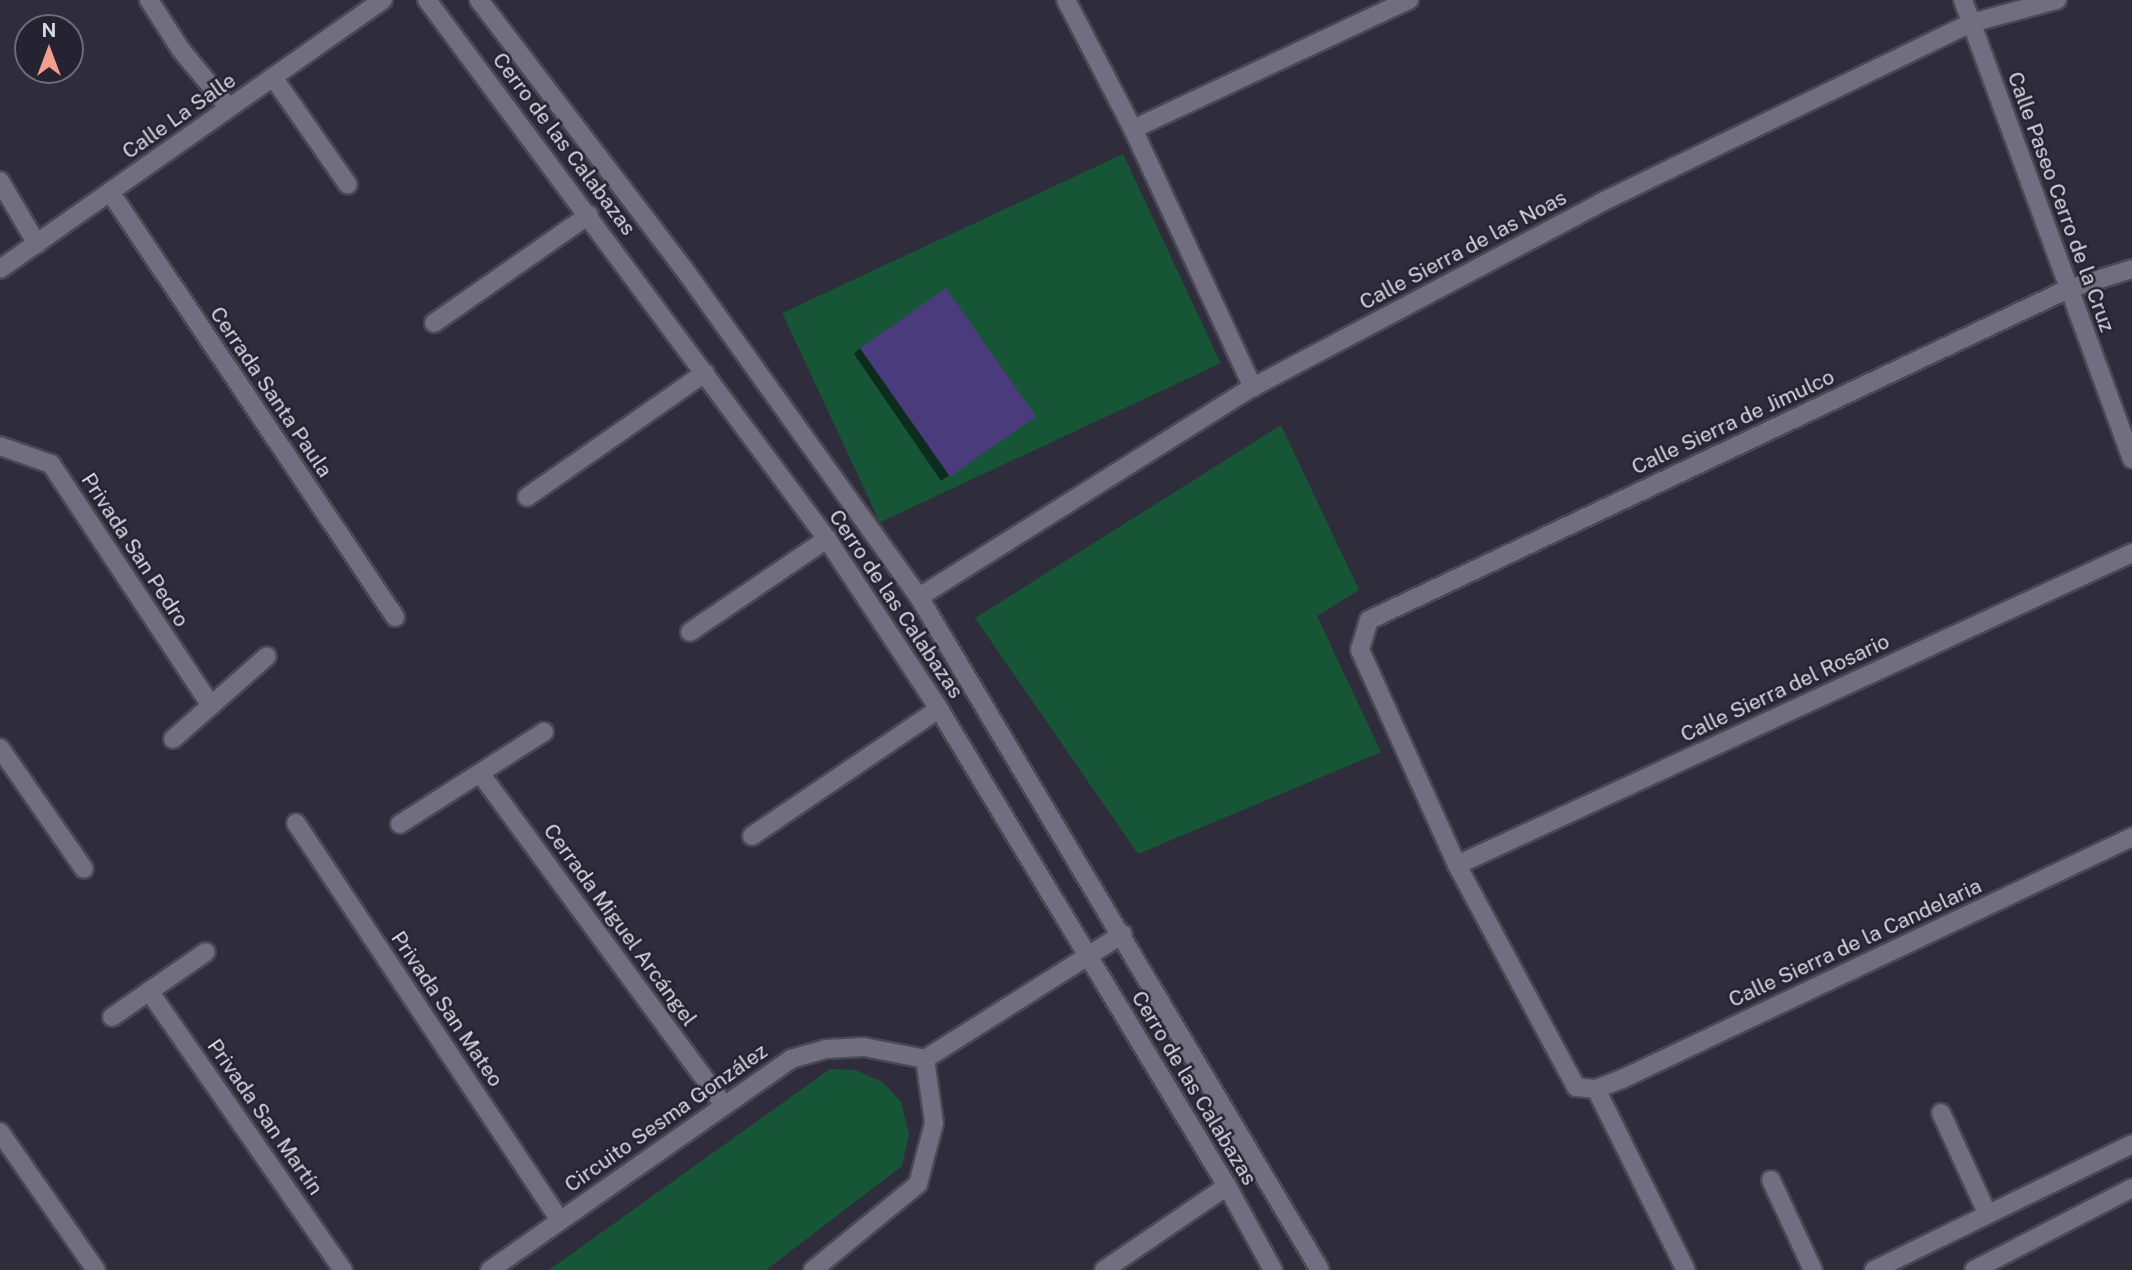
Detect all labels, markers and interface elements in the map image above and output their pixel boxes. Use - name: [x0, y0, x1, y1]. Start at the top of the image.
- north arrow: [14, 14, 84, 84]
- text: N: [42, 19, 56, 41]
- street label: Cerro de las Calabazas: [487, 48, 641, 240]
- street label: Calle La Salle: [117, 68, 241, 164]
- street label: Calle Paseo Cerro de la Cruz: [2002, 68, 2120, 336]
- street label: Calle Sierra de las Noas: [1355, 185, 1571, 315]
- street label: Cerrada Santa Paula: [205, 302, 337, 482]
- street label: Calle Sierra de Jimulco: [1627, 364, 1839, 480]
- street label: Privada San Pedro: [76, 468, 194, 632]
- street label: Cerro de las Calabazas: [823, 505, 969, 703]
- street label: Calle Sierra del Rosario: [1676, 628, 1894, 748]
- street label: Cerrada Miguel Arcángel: [538, 819, 702, 1031]
- street label: Calle Sierra de la Candelaria: [1724, 873, 1986, 1013]
- street label: Privada San Mateo: [386, 926, 508, 1092]
- street label: Cerro de las Calabazas: [1126, 986, 1262, 1190]
- street label: Privada San Martín: [202, 1034, 328, 1200]
- street label: Circuito Sesma González: [560, 1038, 772, 1198]

